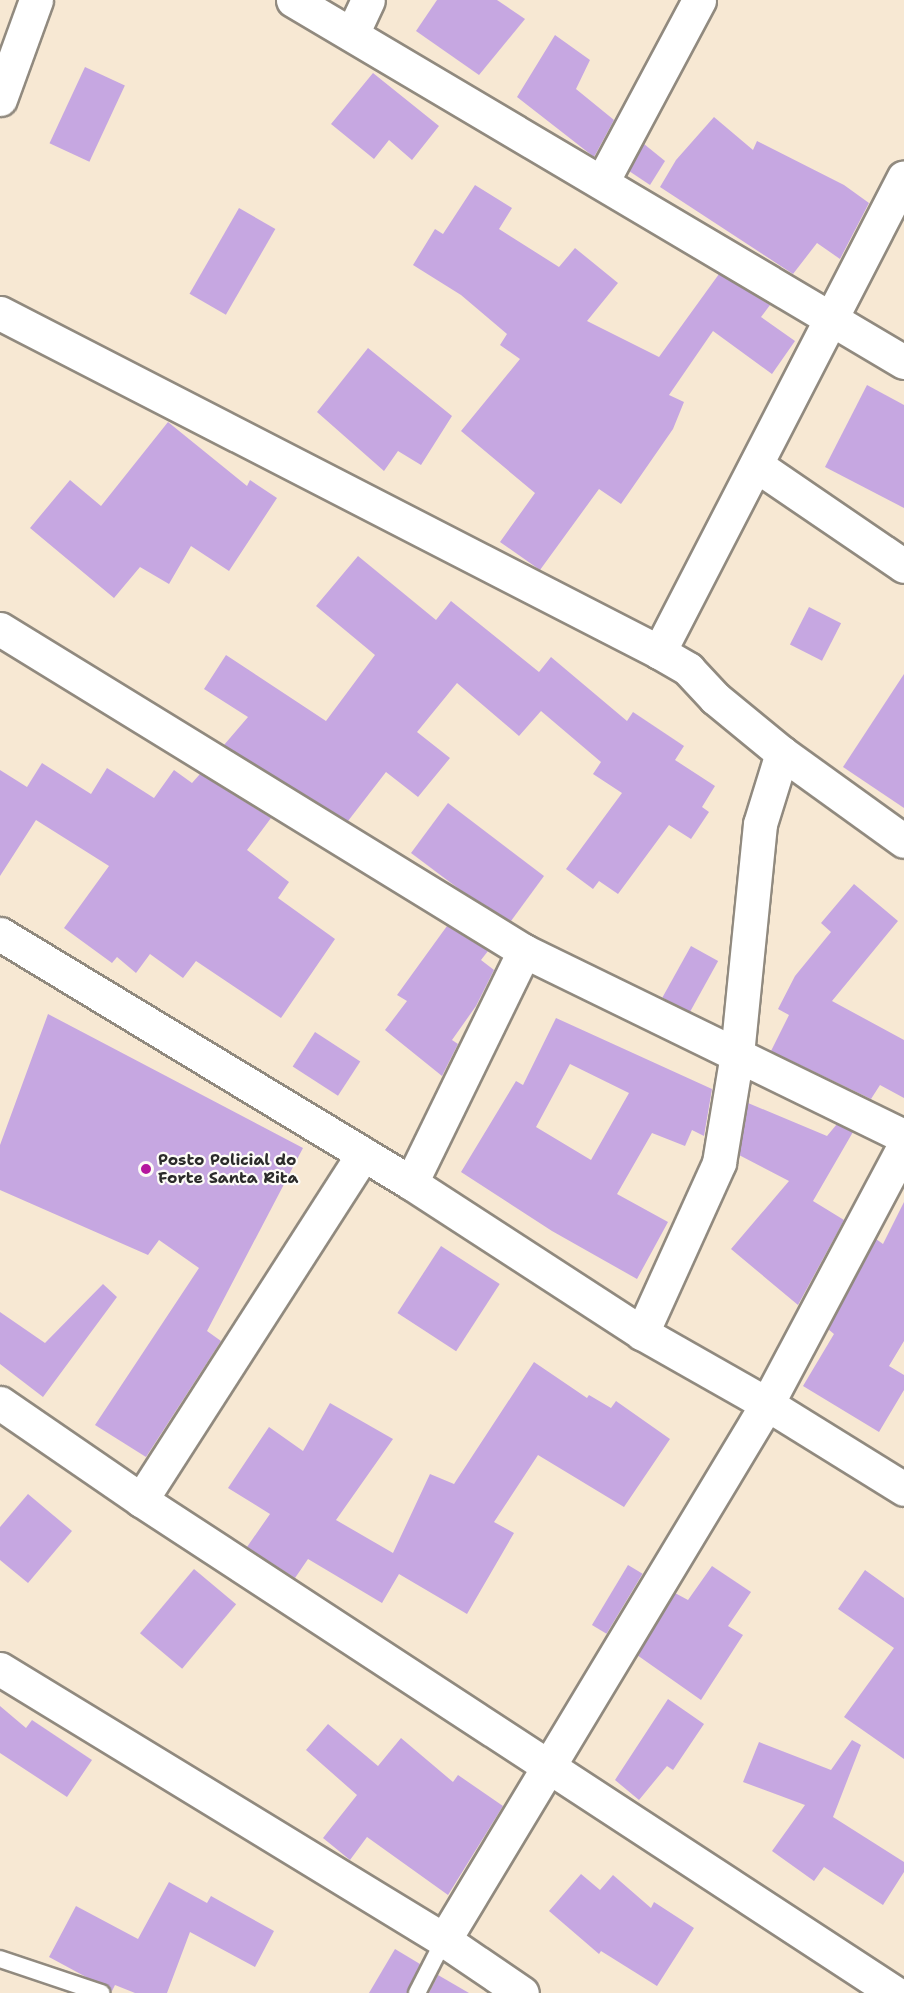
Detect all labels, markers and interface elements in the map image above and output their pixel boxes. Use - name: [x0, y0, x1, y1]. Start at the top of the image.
- place label: Posto Policial do Forte Santa Rita: [158, 1150, 298, 1188]
- marker: Posto Policial do Forte Santa Rita: [139, 1162, 153, 1176]

